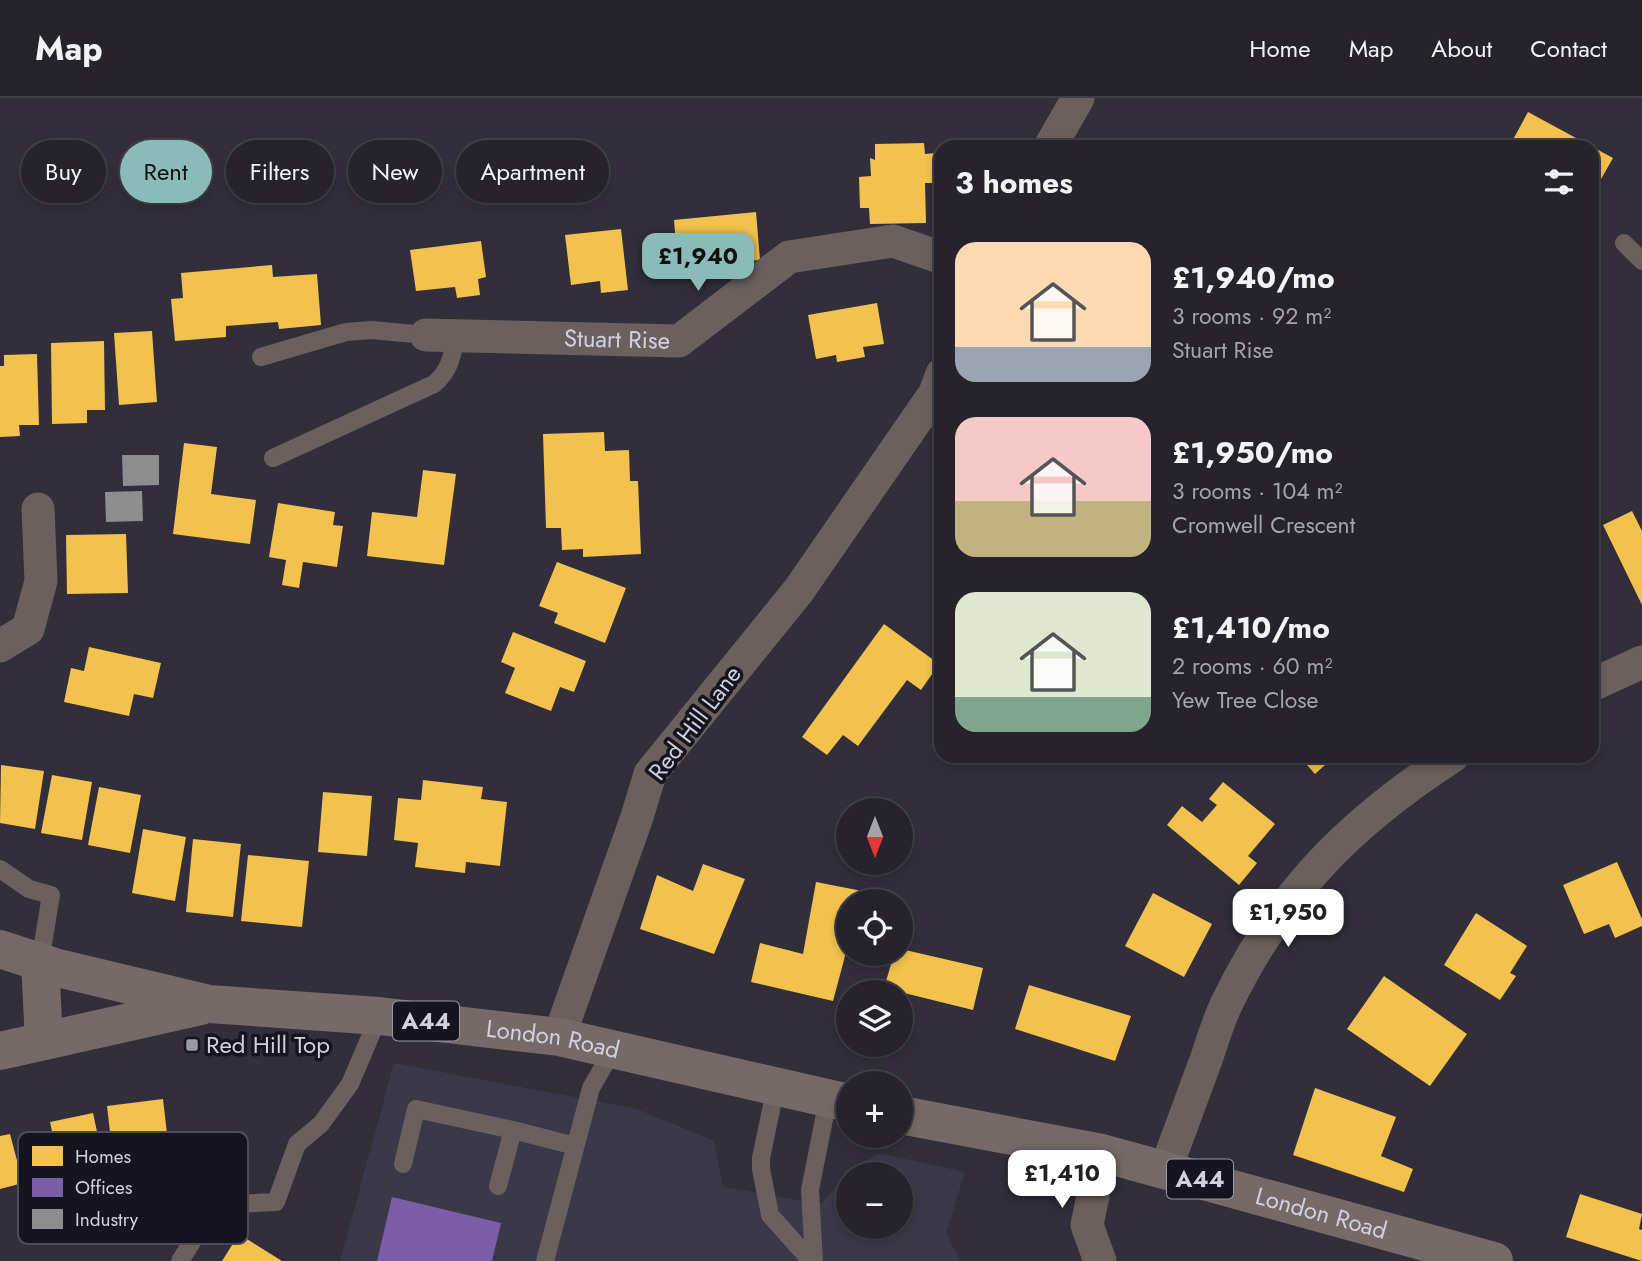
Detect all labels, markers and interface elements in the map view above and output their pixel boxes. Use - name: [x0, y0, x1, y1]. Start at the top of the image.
- text: Map: [35, 25, 103, 72]
- text: Home: [1249, 31, 1311, 66]
- text: Map: [1349, 31, 1393, 66]
- text: About: [1431, 31, 1492, 66]
- text: Contact: [1530, 31, 1607, 66]
- chip: Buy: [21, 140, 106, 203]
- chip: Rent: [120, 140, 212, 203]
- chip: Filters: [226, 140, 334, 203]
- chip: New: [348, 140, 442, 203]
- chip: Apartment: [456, 140, 609, 203]
- text: 3 homes: [955, 161, 1073, 204]
- icon: filters: [1540, 163, 1578, 201]
- pin: £1,940: [641, 234, 755, 293]
- text: £1,940: [658, 239, 738, 273]
- text: £1,940/mo: [1172, 256, 1335, 299]
- icon: home: [1011, 270, 1095, 354]
- text: 3 rooms · 92 m²: [1172, 299, 1331, 333]
- street label: Stuart Rise: [564, 320, 670, 358]
- text: Stuart Rise: [1172, 333, 1274, 367]
- text: £1,950/mo: [1172, 431, 1333, 474]
- icon: home: [1011, 445, 1095, 529]
- text: 3 rooms · 104 m²: [1172, 474, 1342, 508]
- text: Cromwell Crescent: [1172, 508, 1355, 542]
- text: £1,410/mo: [1172, 606, 1330, 649]
- icon: home: [1011, 620, 1095, 704]
- text: 2 rooms · 60 m²: [1172, 649, 1332, 683]
- street label: Red Hill Lane: [640, 658, 749, 787]
- text: Yew Tree Close: [1172, 683, 1318, 717]
- north arrow: [836, 798, 914, 875]
- map controls: [836, 798, 913, 1239]
- button: locate: [836, 889, 913, 966]
- pin: £1,950: [1231, 890, 1345, 949]
- text: £1,950: [1249, 895, 1327, 929]
- button: layers: [836, 980, 913, 1057]
- road number: A44: [393, 1002, 459, 1040]
- street label: London Road: [484, 1011, 623, 1067]
- place label: Red Hill Top: [206, 1027, 330, 1062]
- marker: Red Hill Top: [184, 1037, 200, 1053]
- button: +: [836, 1071, 913, 1148]
- legend: [18, 1132, 248, 1244]
- text: Homes: [75, 1143, 132, 1170]
- pin: £1,410: [1005, 1150, 1119, 1210]
- text: £1,410: [1024, 1156, 1100, 1190]
- road number: A44: [1167, 1160, 1233, 1198]
- button: −: [836, 1162, 913, 1239]
- text: Offices: [75, 1174, 133, 1201]
- street label: London Road: [1252, 1178, 1391, 1248]
- text: Industry: [75, 1206, 139, 1233]

